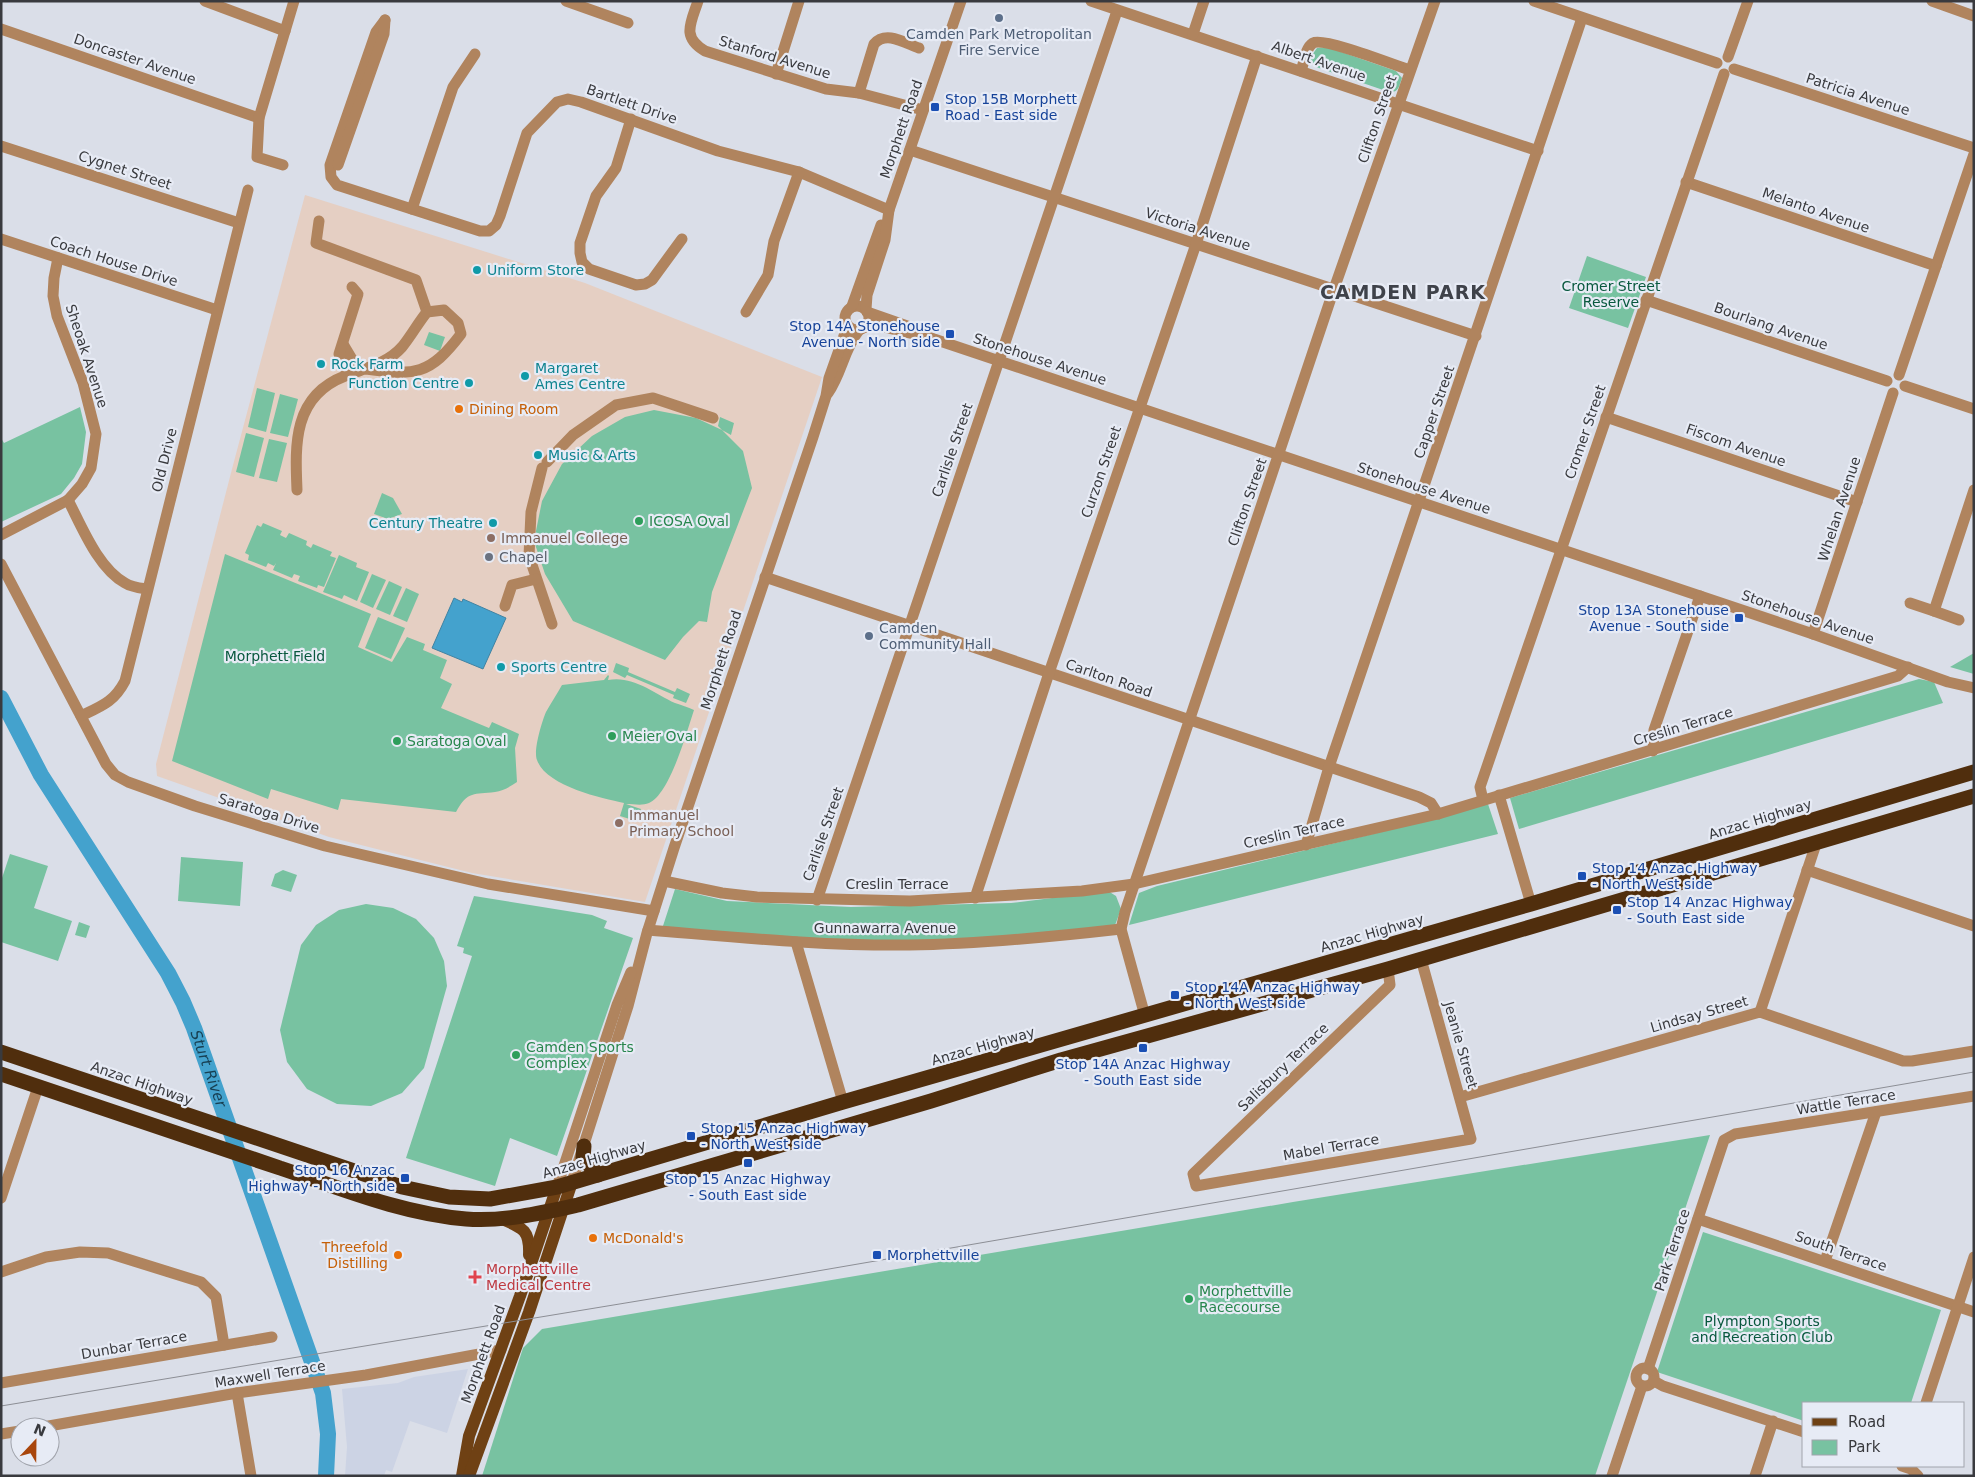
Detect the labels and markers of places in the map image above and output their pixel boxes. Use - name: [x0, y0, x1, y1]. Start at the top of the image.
- marker: Camden Park Metropolitan Fire Service: [993, 12, 1005, 24]
- place label: Camden Park Metropolitan Fire Service: [906, 26, 1092, 58]
- place label: Stop 15B Morphett Road - East side: [945, 91, 1077, 123]
- marker: Stop 15B Morphett Road - East side: [929, 101, 941, 113]
- place label: Uniform Store: [487, 262, 584, 278]
- marker: Uniform Store: [471, 264, 483, 276]
- place label: Stop 14A Stonehouse Avenue - North side: [789, 318, 940, 350]
- marker: Stop 14A Stonehouse Avenue - North side: [944, 328, 956, 340]
- place label: Rock Farm: [331, 356, 403, 372]
- marker: Rock Farm: [315, 358, 327, 370]
- place label: Margaret Ames Centre: [535, 360, 625, 392]
- marker: Margaret Ames Centre: [519, 370, 531, 382]
- place label: Function Centre: [348, 375, 459, 391]
- marker: Function Centre: [463, 377, 475, 389]
- place label: Dining Room: [469, 401, 559, 417]
- marker: Dining Room: [453, 403, 465, 415]
- place label: Music & Arts: [548, 447, 636, 463]
- marker: Music & Arts: [532, 449, 544, 461]
- place label: ICOSA Oval: [649, 513, 729, 529]
- place label: Century Theatre: [369, 515, 483, 531]
- marker: ICOSA Oval: [633, 515, 645, 527]
- marker: Century Theatre: [487, 517, 499, 529]
- place label: Immanuel College: [501, 530, 628, 546]
- marker: Immanuel College: [485, 532, 497, 544]
- place label: Chapel: [499, 549, 548, 565]
- marker: Chapel: [483, 551, 495, 563]
- place label: Stop 13A Stonehouse Avenue - South side: [1578, 602, 1729, 634]
- marker: Stop 13A Stonehouse Avenue - South side: [1733, 612, 1745, 624]
- place label: Camden Community Hall: [879, 620, 991, 652]
- marker: Camden Community Hall: [863, 630, 875, 642]
- place label: Sports Centre: [511, 659, 607, 675]
- marker: Sports Centre: [495, 661, 507, 673]
- place label: Meier Oval: [622, 728, 697, 744]
- marker: Meier Oval: [606, 730, 618, 742]
- place label: Saratoga Oval: [407, 733, 507, 749]
- marker: Saratoga Oval: [391, 735, 403, 747]
- place label: Immanuel Primary School: [629, 807, 734, 839]
- marker: Immanuel Primary School: [613, 817, 625, 829]
- place label: Stop 14 Anzac Highway - North West side: [1592, 860, 1758, 892]
- marker: Stop 14 Anzac Highway - North West side: [1576, 870, 1588, 882]
- place label: Stop 14 Anzac Highway - South East side: [1627, 894, 1793, 926]
- marker: Stop 14 Anzac Highway - South East side: [1611, 904, 1623, 916]
- place label: Stop 14A Anzac Highway - North West side: [1185, 979, 1360, 1011]
- marker: Stop 14A Anzac Highway - North West side: [1169, 989, 1181, 1001]
- place label: Camden Sports Complex: [526, 1039, 634, 1071]
- marker: Stop 14A Anzac Highway - South East side: [1137, 1042, 1149, 1054]
- marker: Camden Sports Complex: [510, 1049, 522, 1061]
- place label: Stop 14A Anzac Highway - South East side: [1055, 1056, 1231, 1088]
- place label: Stop 15 Anzac Highway - North West side: [701, 1120, 867, 1152]
- marker: Stop 15 Anzac Highway - North West side: [685, 1130, 697, 1142]
- marker: Stop 15 Anzac Highway - South East side: [742, 1157, 754, 1169]
- place label: Stop 16 Anzac Highway - North side: [248, 1162, 395, 1194]
- place label: Stop 15 Anzac Highway - South East side: [665, 1171, 831, 1203]
- marker: Stop 16 Anzac Highway - North side: [399, 1172, 411, 1184]
- place label: McDonald's: [603, 1230, 684, 1246]
- marker: McDonald's: [587, 1232, 599, 1244]
- place label: Threefold Distilling: [321, 1239, 388, 1271]
- place label: Morphettville: [887, 1247, 979, 1263]
- marker: Threefold Distilling: [392, 1249, 404, 1261]
- marker: Morphettville: [871, 1249, 883, 1261]
- place label: Morphettville Medical Centre: [486, 1261, 591, 1293]
- marker: Morphettville Medical Centre: [468, 1270, 482, 1284]
- place label: Morphettville Racecourse: [1199, 1283, 1291, 1315]
- marker: Morphettville Racecourse: [1183, 1293, 1195, 1305]

